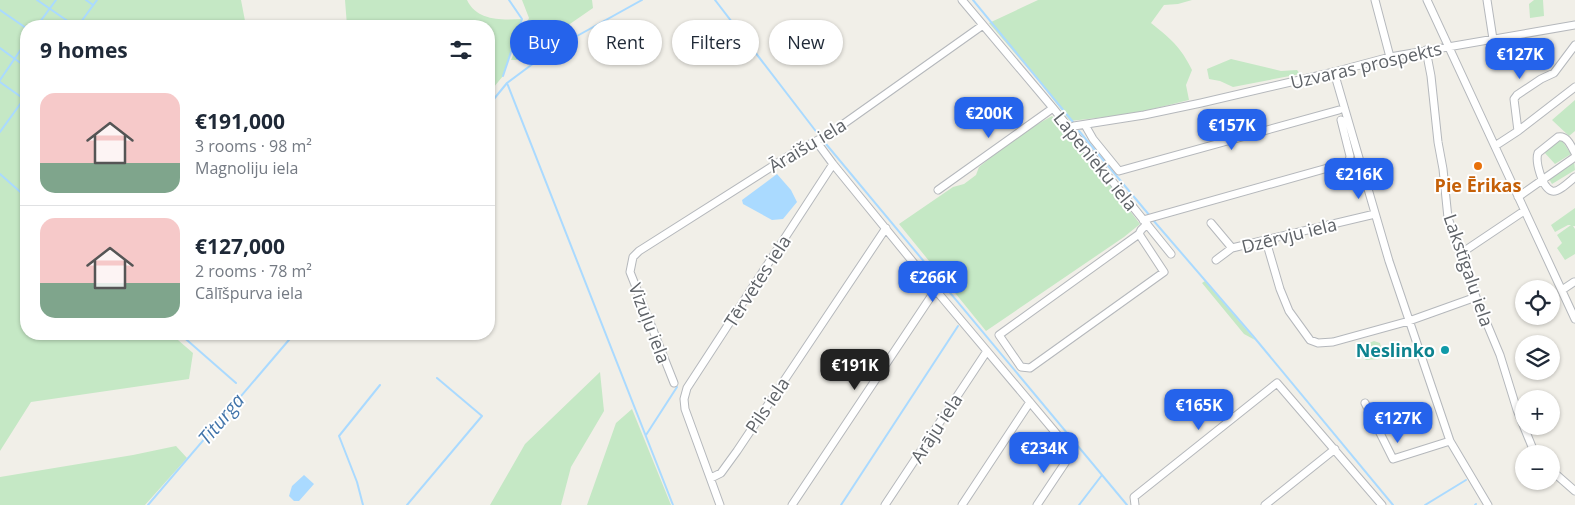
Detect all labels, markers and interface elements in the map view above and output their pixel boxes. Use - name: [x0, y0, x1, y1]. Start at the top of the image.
- chip: Buy: [510, 20, 578, 65]
- chip: Rent: [588, 20, 662, 65]
- chip: Filters: [672, 20, 759, 65]
- chip: New: [769, 20, 843, 65]
- text: 9 homes: [40, 36, 128, 64]
- icon: filters: [447, 36, 475, 64]
- street label: Uzvaras prospekts: [1288, 36, 1444, 94]
- pin: €127K: [1485, 38, 1555, 80]
- text: €127K: [1496, 43, 1544, 65]
- pin: €200K: [954, 96, 1024, 139]
- text: €200K: [965, 102, 1013, 124]
- text: €191,000: [195, 107, 285, 135]
- street label: Lapenieku iela: [1049, 107, 1143, 215]
- pin: €157K: [1197, 108, 1267, 151]
- street label: Āraišu iela: [764, 112, 850, 178]
- icon: home: [80, 113, 140, 173]
- text: €157K: [1208, 114, 1256, 136]
- text: 3 rooms · 98 m²: [195, 135, 312, 157]
- text: Magnoliju iela: [195, 157, 298, 179]
- pin: €216K: [1324, 158, 1394, 200]
- marker: Pie Ērikas: [1472, 160, 1484, 172]
- text: €216K: [1335, 163, 1383, 185]
- place label: Pie Ērikas: [1435, 173, 1521, 197]
- street label: Lakstīgalu iela: [1439, 210, 1499, 330]
- street label: Dzērvju iela: [1239, 212, 1339, 258]
- street label: Tērvetes iela: [718, 230, 796, 332]
- text: €127,000: [195, 232, 285, 260]
- icon: home: [80, 238, 140, 298]
- text: 2 rooms · 78 m²: [195, 260, 312, 282]
- pin: €266K: [898, 260, 968, 303]
- text: €266K: [909, 266, 957, 288]
- street label: Vizuļu iela: [624, 279, 676, 367]
- map controls: [1515, 280, 1560, 490]
- button: locate: [1515, 280, 1560, 325]
- text: Cālīšpurva iela: [195, 282, 303, 304]
- button: layers: [1515, 335, 1560, 380]
- place label: Neslinko: [1356, 338, 1435, 362]
- marker: Neslinko: [1439, 344, 1451, 356]
- pin: €191K: [820, 348, 890, 391]
- text: €191K: [831, 354, 879, 376]
- street label: Pils iela: [740, 372, 794, 438]
- water label: Titurga: [192, 388, 250, 450]
- pin: €165K: [1164, 388, 1234, 431]
- street label: Arāju iela: [905, 389, 967, 467]
- button: +: [1515, 390, 1560, 435]
- text: €165K: [1175, 394, 1223, 416]
- pin: €127K: [1363, 402, 1433, 444]
- text: €127K: [1374, 407, 1422, 429]
- pin: €234K: [1009, 432, 1079, 474]
- text: €234K: [1020, 437, 1068, 459]
- button: −: [1515, 445, 1560, 490]

